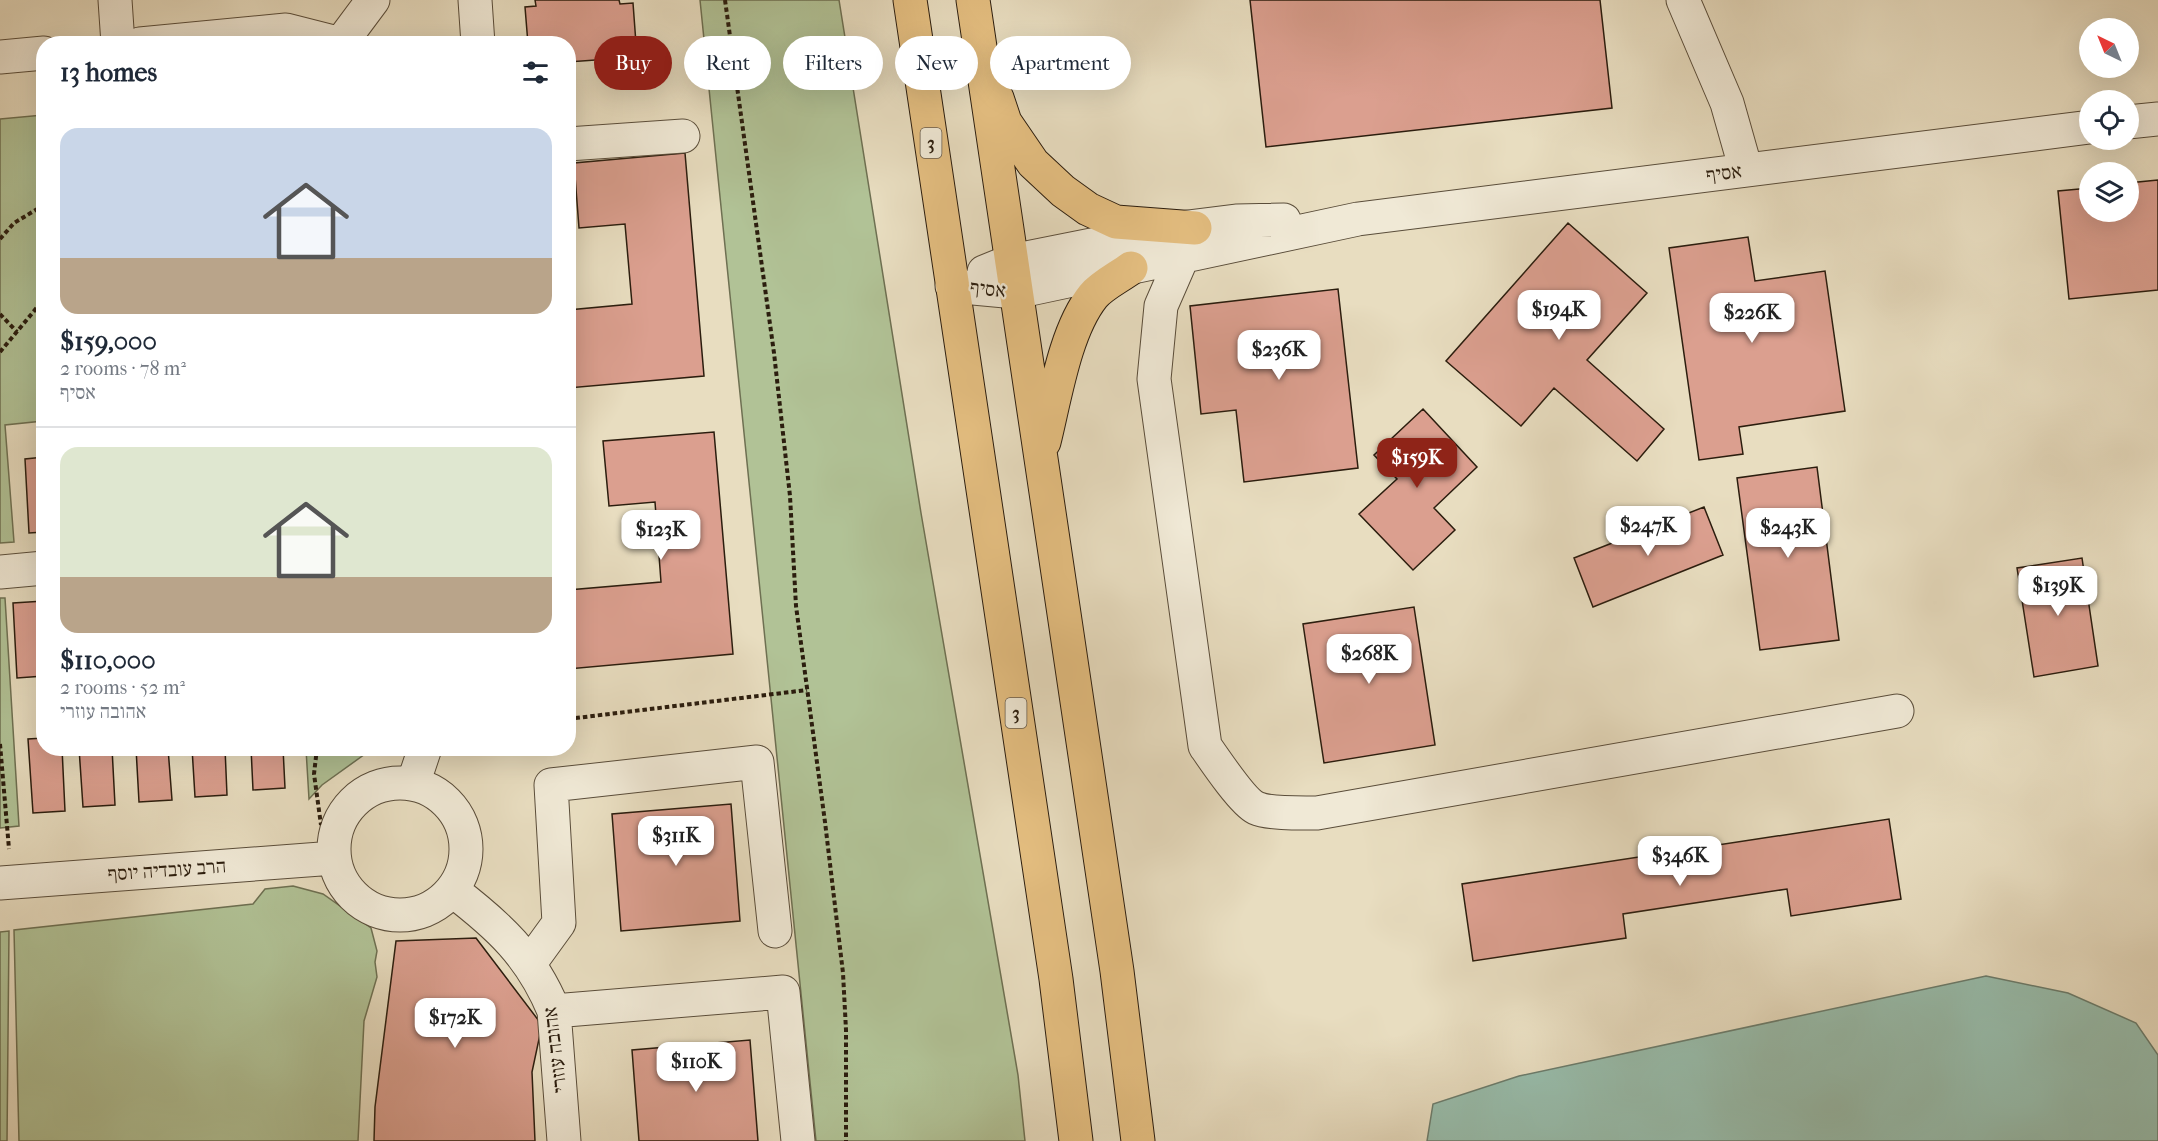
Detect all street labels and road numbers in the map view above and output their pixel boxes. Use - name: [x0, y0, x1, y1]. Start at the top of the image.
- road number: 3: [920, 128, 942, 158]
- street label: אסיף: [1705, 159, 1743, 187]
- street label: אסיף: [969, 276, 1007, 302]
- road number: 3: [1006, 698, 1026, 728]
- street label: הרב עובדיה יוסף: [107, 854, 227, 886]
- street label: אהובה עוזרי: [538, 1006, 572, 1094]

